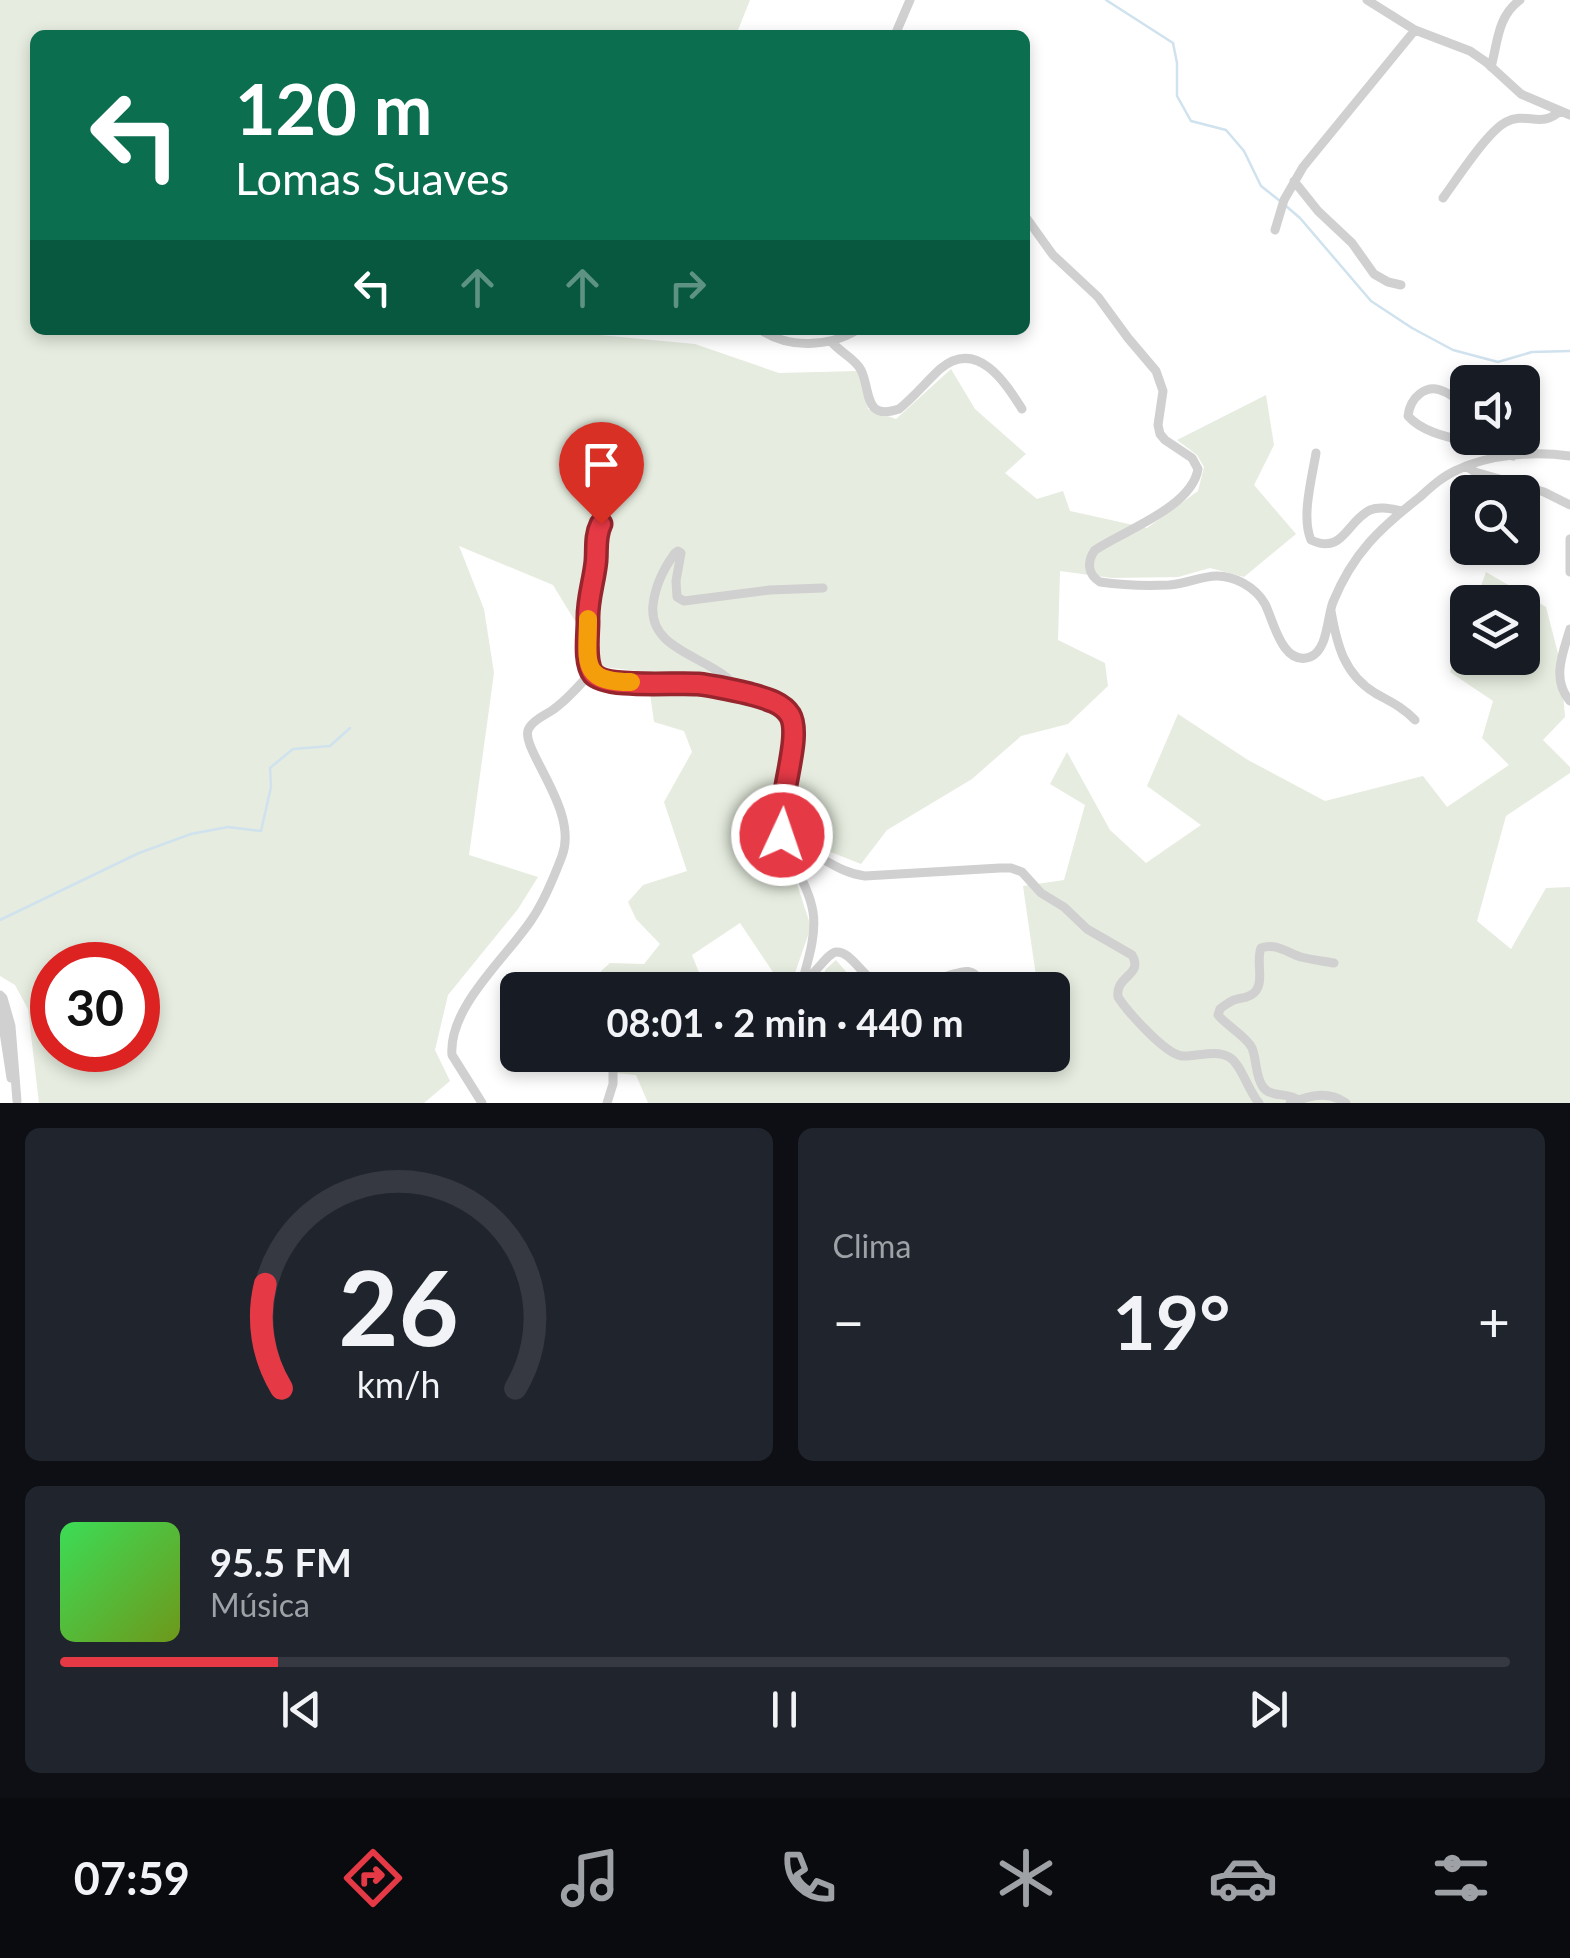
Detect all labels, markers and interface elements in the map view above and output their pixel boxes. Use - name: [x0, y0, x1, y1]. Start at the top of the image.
- text: 120 m: [235, 66, 432, 150]
- icon: left: [70, 70, 200, 200]
- text: Lomas Suaves: [235, 151, 509, 205]
- icon: left: [345, 260, 400, 315]
- icon: ahead: [450, 260, 505, 315]
- icon: ahead: [555, 260, 610, 315]
- icon: right: [660, 260, 715, 315]
- map controls: [1450, 365, 1540, 675]
- button: sound: [1450, 365, 1540, 455]
- pin: [559, 422, 644, 525]
- icon: arrive: [574, 437, 629, 492]
- button: search: [1450, 475, 1540, 565]
- button: layers: [1450, 585, 1540, 675]
- position arrow: [730, 783, 834, 887]
- speed limit sign: 30: [30, 942, 160, 1072]
- text: 08:01 · 2 min · 440 m: [606, 999, 964, 1045]
- text: Clima: [833, 1226, 911, 1265]
- text: 26: [338, 1243, 459, 1368]
- text: 19°: [1112, 1276, 1230, 1366]
- text: −: [833, 1288, 864, 1354]
- text: +: [1478, 1288, 1510, 1354]
- text: km/h: [357, 1363, 441, 1406]
- text: 95.5 FM: [210, 1539, 352, 1585]
- text: Música: [210, 1585, 310, 1624]
- icon: previous: [274, 1682, 329, 1737]
- icon: pause: [757, 1682, 812, 1737]
- icon: next: [1241, 1682, 1296, 1737]
- icon: directions: [338, 1843, 408, 1913]
- icon: music: [555, 1843, 625, 1913]
- icon: phone: [773, 1843, 843, 1913]
- icon: climate: [991, 1843, 1061, 1913]
- icon: car: [1208, 1843, 1278, 1913]
- icon: filters: [1426, 1843, 1496, 1913]
- text: 07:59: [74, 1851, 190, 1905]

